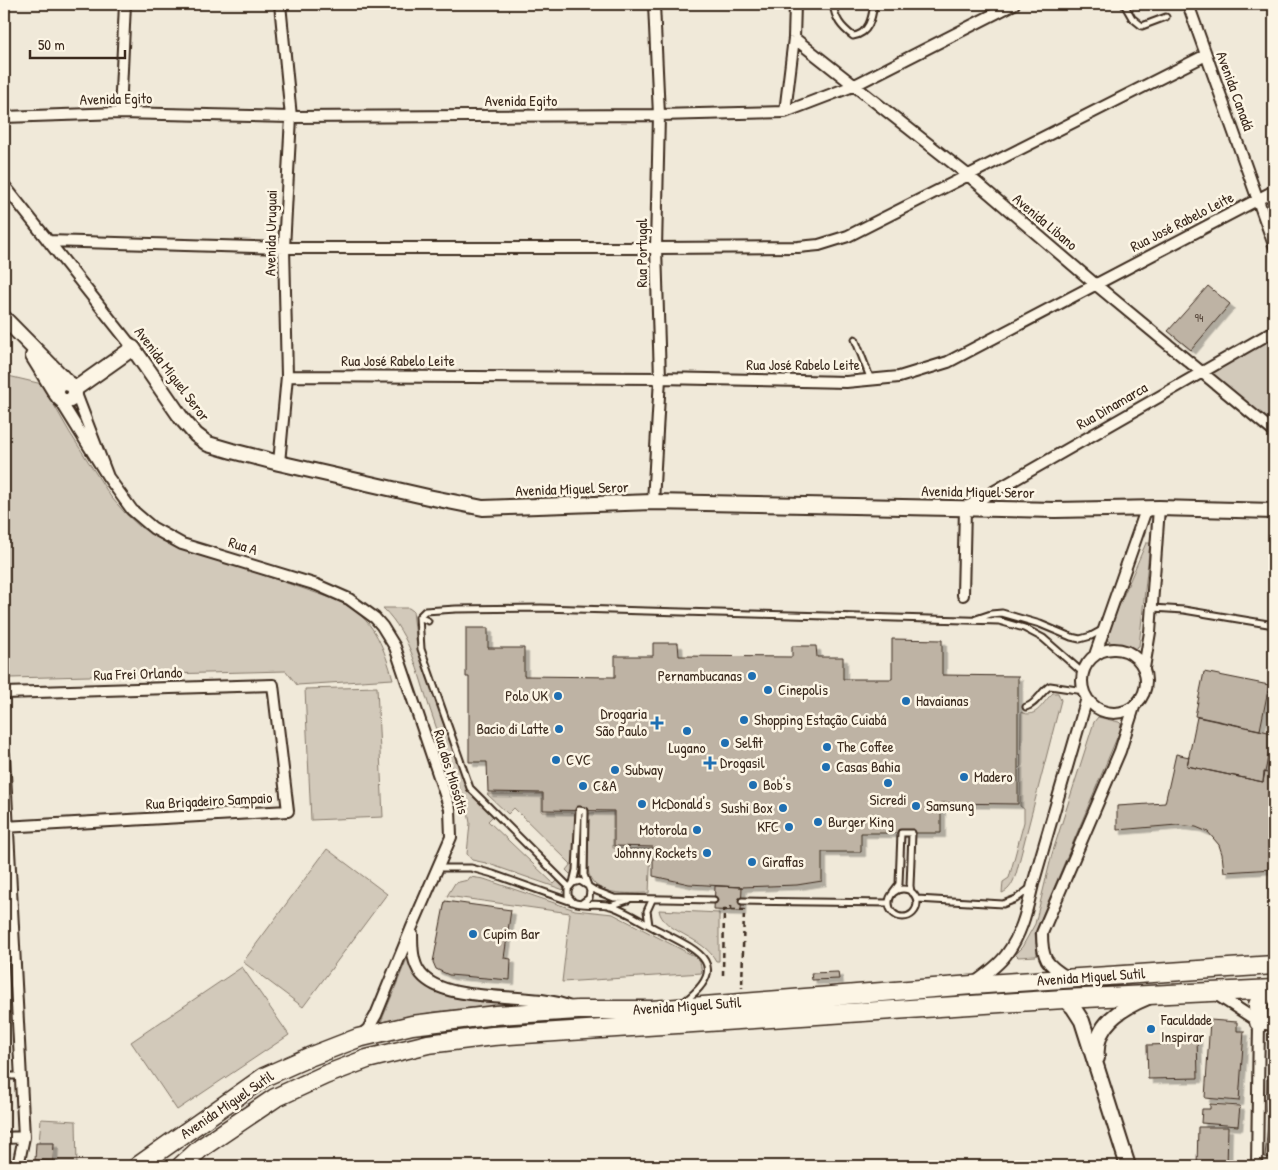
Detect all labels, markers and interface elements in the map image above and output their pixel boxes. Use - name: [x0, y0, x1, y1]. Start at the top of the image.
- scale bar: [30, 28, 125, 60]
- text: 50 m: [38, 34, 65, 55]
- street label: Avenida Canadá: [1211, 48, 1260, 134]
- street label: Avenida Egito: [80, 87, 152, 110]
- street label: Avenida Egito: [485, 90, 557, 111]
- street label: Rua José Rabelo Leite: [1127, 186, 1237, 257]
- street label: Avenida Libano: [1009, 188, 1082, 255]
- street label: Avenida Uruguai: [259, 190, 282, 276]
- street label: Rua Portugal: [631, 219, 652, 287]
- house number: 94: [1195, 309, 1204, 326]
- street label: Avenida Miguel Seror: [130, 322, 215, 425]
- street label: Rua José Rabelo Leite: [341, 350, 455, 371]
- street label: Rua José Rabelo Leite: [746, 354, 860, 375]
- street label: Rua Dinamarca: [1072, 377, 1151, 434]
- street label: Avenida Miguel Seror: [515, 476, 629, 501]
- street label: Avenida Miguel Seror: [921, 480, 1035, 503]
- street label: Rua A: [226, 531, 261, 560]
- street label: Rua Frei Orlando: [93, 661, 183, 686]
- place label: Pernambucanas: [658, 665, 742, 686]
- marker: Pernambucanas: [746, 670, 758, 682]
- place label: Cinepolis: [778, 679, 828, 700]
- marker: Cinepolis: [762, 684, 774, 696]
- place label: Polo UK: [505, 685, 548, 706]
- marker: Polo UK: [552, 690, 564, 702]
- place label: Havaianas: [916, 690, 969, 711]
- marker: Havaianas: [900, 695, 912, 707]
- place label: Drogaria São Paulo: [596, 703, 647, 741]
- place label: Shopping Estação Cuiabá: [754, 709, 887, 730]
- marker: Shopping Estação Cuiabá: [738, 714, 750, 726]
- marker: Drogaria São Paulo: [651, 717, 663, 729]
- place label: Bacio di Latte: [476, 718, 549, 739]
- marker: Bacio di Latte: [553, 723, 565, 735]
- marker: Lugano: [681, 725, 693, 737]
- street label: Rua dos Miosótis: [429, 727, 474, 817]
- place label: Selfit: [735, 732, 764, 753]
- place label: The Coffee: [837, 736, 894, 757]
- place label: Lugano: [669, 737, 705, 758]
- marker: Selfit: [719, 737, 731, 749]
- marker: The Coffee: [821, 741, 833, 753]
- place label: CVC: [566, 749, 591, 770]
- place label: Drogasil: [720, 752, 765, 773]
- marker: CVC: [550, 754, 562, 766]
- place label: Casas Bahia: [836, 756, 900, 777]
- marker: Drogasil: [704, 757, 716, 769]
- place label: Subway: [625, 759, 663, 780]
- marker: Casas Bahia: [820, 761, 832, 773]
- marker: Subway: [609, 764, 621, 776]
- place label: Madero: [974, 766, 1012, 787]
- marker: Madero: [958, 771, 970, 783]
- place label: Bob's: [763, 774, 791, 795]
- place label: C&A: [593, 775, 617, 796]
- marker: Sicredi: [882, 777, 894, 789]
- marker: Bob's: [747, 779, 759, 791]
- marker: C&A: [577, 780, 589, 792]
- street label: Rua Brigadeiro Sampaio: [145, 787, 273, 814]
- place label: Sicredi: [869, 789, 907, 810]
- place label: McDonald's: [652, 793, 711, 814]
- place label: Samsung: [926, 795, 975, 816]
- place label: Sushi Box: [721, 797, 773, 818]
- marker: McDonald's: [636, 798, 648, 810]
- marker: Samsung: [910, 800, 922, 812]
- marker: Sushi Box: [777, 802, 789, 814]
- place label: Burger King: [828, 811, 894, 832]
- place label: KFC: [757, 816, 779, 837]
- marker: Burger King: [812, 816, 824, 828]
- place label: Motorola: [639, 819, 687, 840]
- marker: KFC: [783, 821, 795, 833]
- marker: Motorola: [691, 824, 703, 836]
- place label: Johnny Rockets: [614, 842, 697, 863]
- marker: Johnny Rockets: [701, 847, 713, 859]
- place label: Giraffas: [762, 851, 804, 872]
- marker: Giraffas: [746, 856, 758, 868]
- place label: Cupim Bar: [483, 923, 540, 944]
- marker: Cupim Bar: [467, 928, 479, 940]
- street label: Avenida Miguel Sutil: [1036, 962, 1146, 991]
- street label: Avenida Miguel Sutil: [632, 991, 742, 1020]
- place label: Faculdade Inspirar: [1160, 1009, 1212, 1047]
- marker: Faculdade Inspirar: [1145, 1023, 1157, 1035]
- street label: Avenida Miguel Sutil: [176, 1066, 278, 1144]

